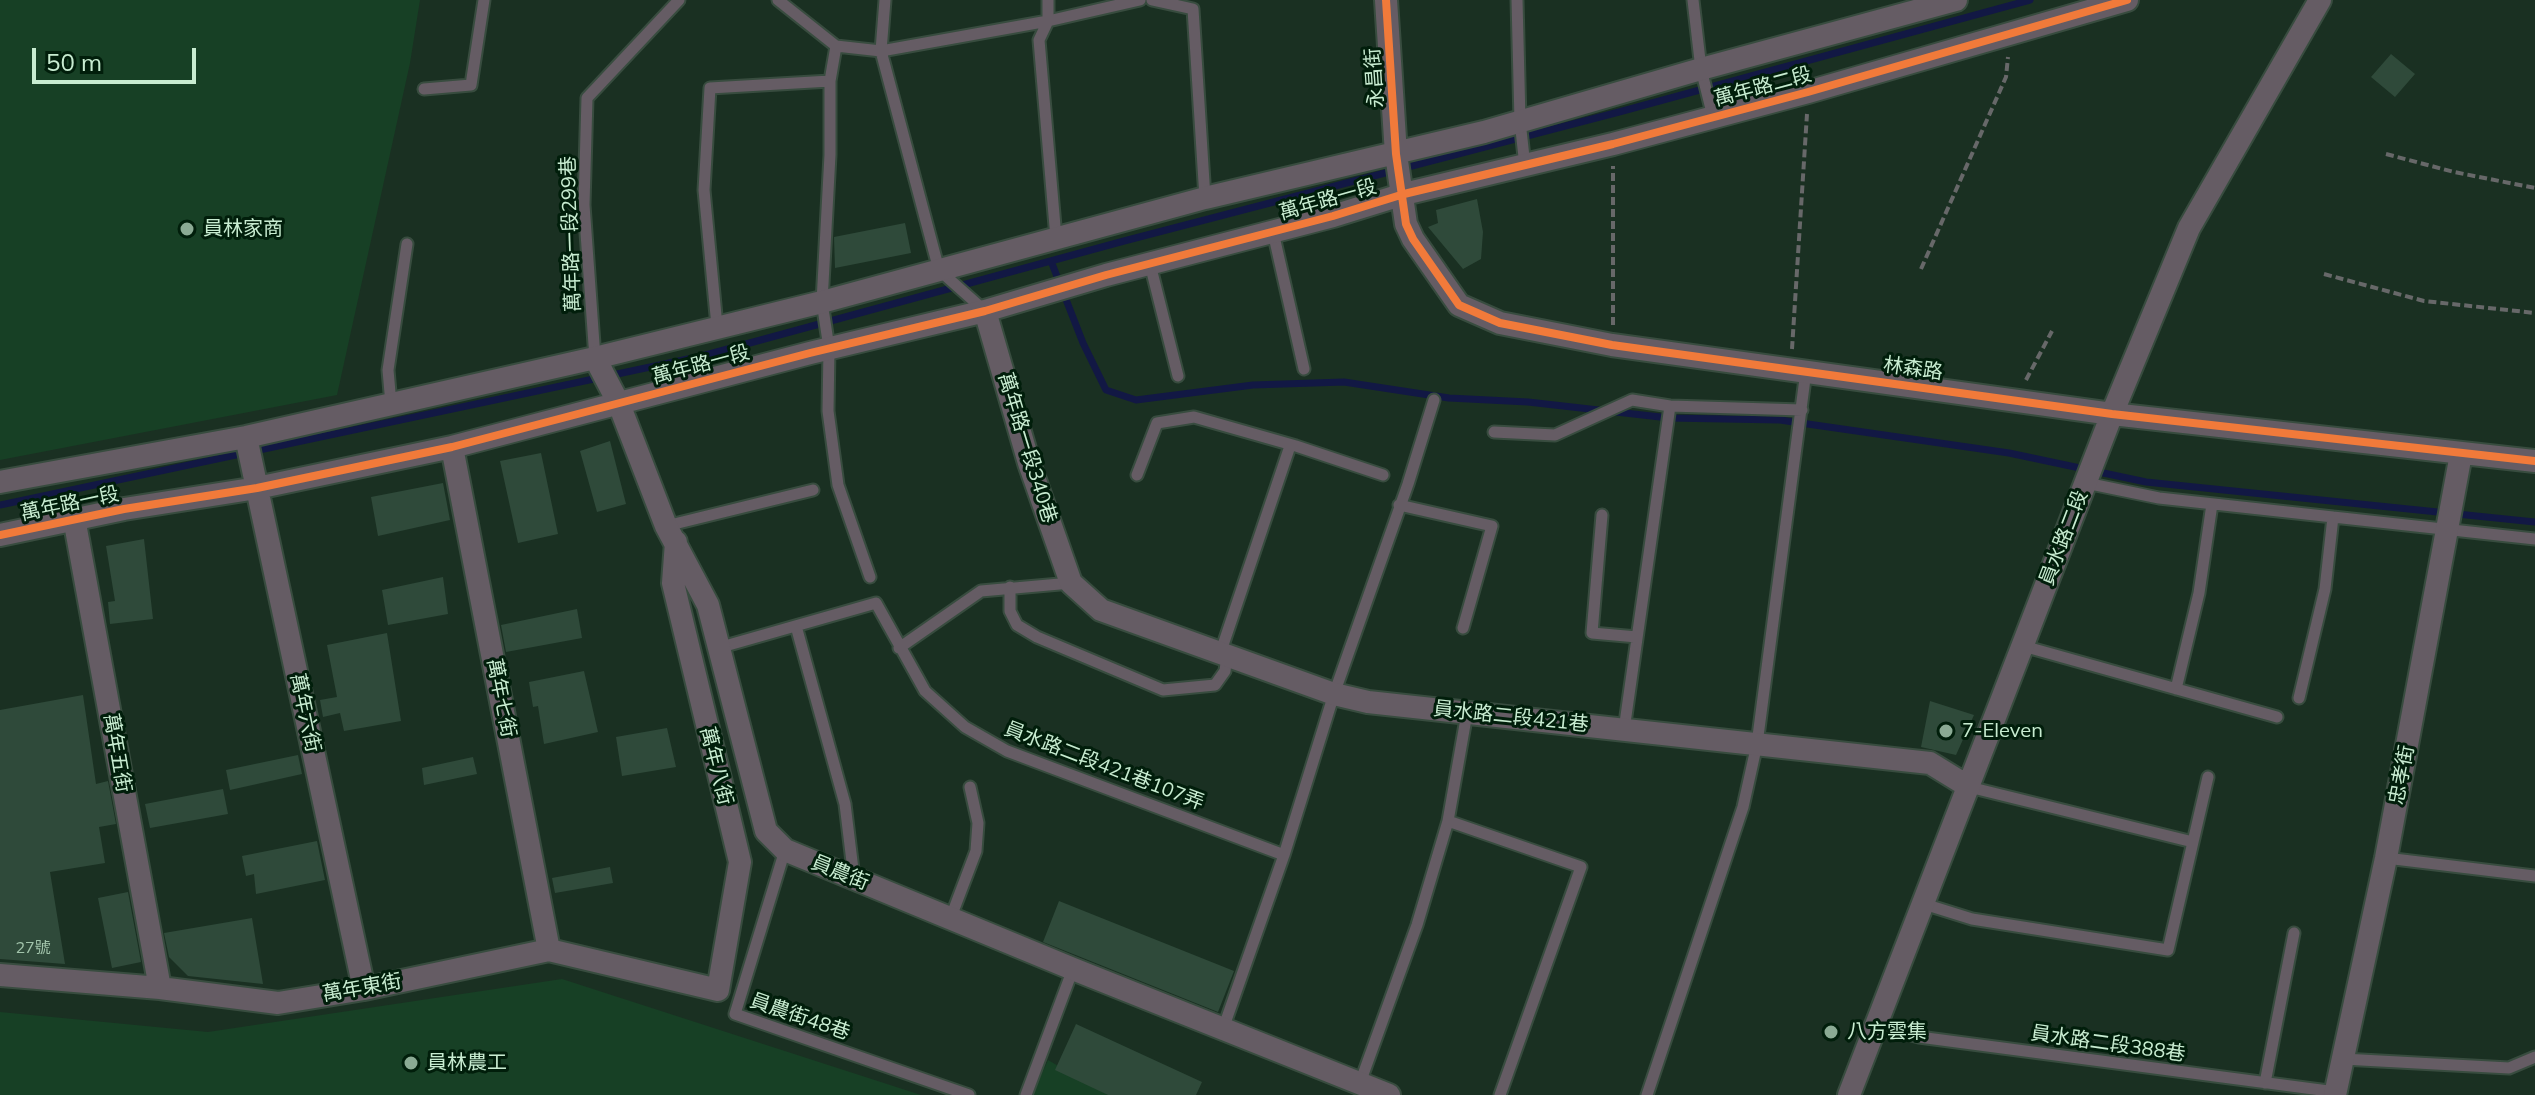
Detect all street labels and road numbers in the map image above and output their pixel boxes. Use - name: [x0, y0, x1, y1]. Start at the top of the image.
- street label: 永昌街: [1361, 47, 1389, 109]
- street label: 萬年路二段: [1712, 62, 1814, 112]
- street label: 萬年路一段299巷: [556, 156, 586, 312]
- street label: 萬年路一段: [1277, 175, 1379, 225]
- street label: 萬年路一段: [650, 340, 752, 390]
- street label: 林森路: [1882, 353, 1944, 385]
- street label: 萬年路一段340巷: [993, 370, 1061, 526]
- street label: 萬年路一段: [19, 482, 121, 526]
- street label: 員水路二段: [2035, 487, 2093, 589]
- street label: 萬年七街: [482, 656, 520, 740]
- street label: 萬年六街: [285, 671, 325, 755]
- street label: 員水路二段421巷: [1432, 697, 1590, 737]
- street label: 萬年五街: [98, 712, 136, 794]
- street label: 員水路二段421巷107弄: [1001, 717, 1207, 815]
- street label: 萬年八街: [695, 724, 737, 808]
- street label: 忠孝街: [2384, 743, 2420, 807]
- street label: 員農街: [808, 851, 872, 895]
- street label: 萬年東街: [321, 969, 403, 1007]
- street label: 員農街48巷: [747, 989, 853, 1045]
- street label: 員水路二段388巷: [2029, 1021, 2187, 1067]

